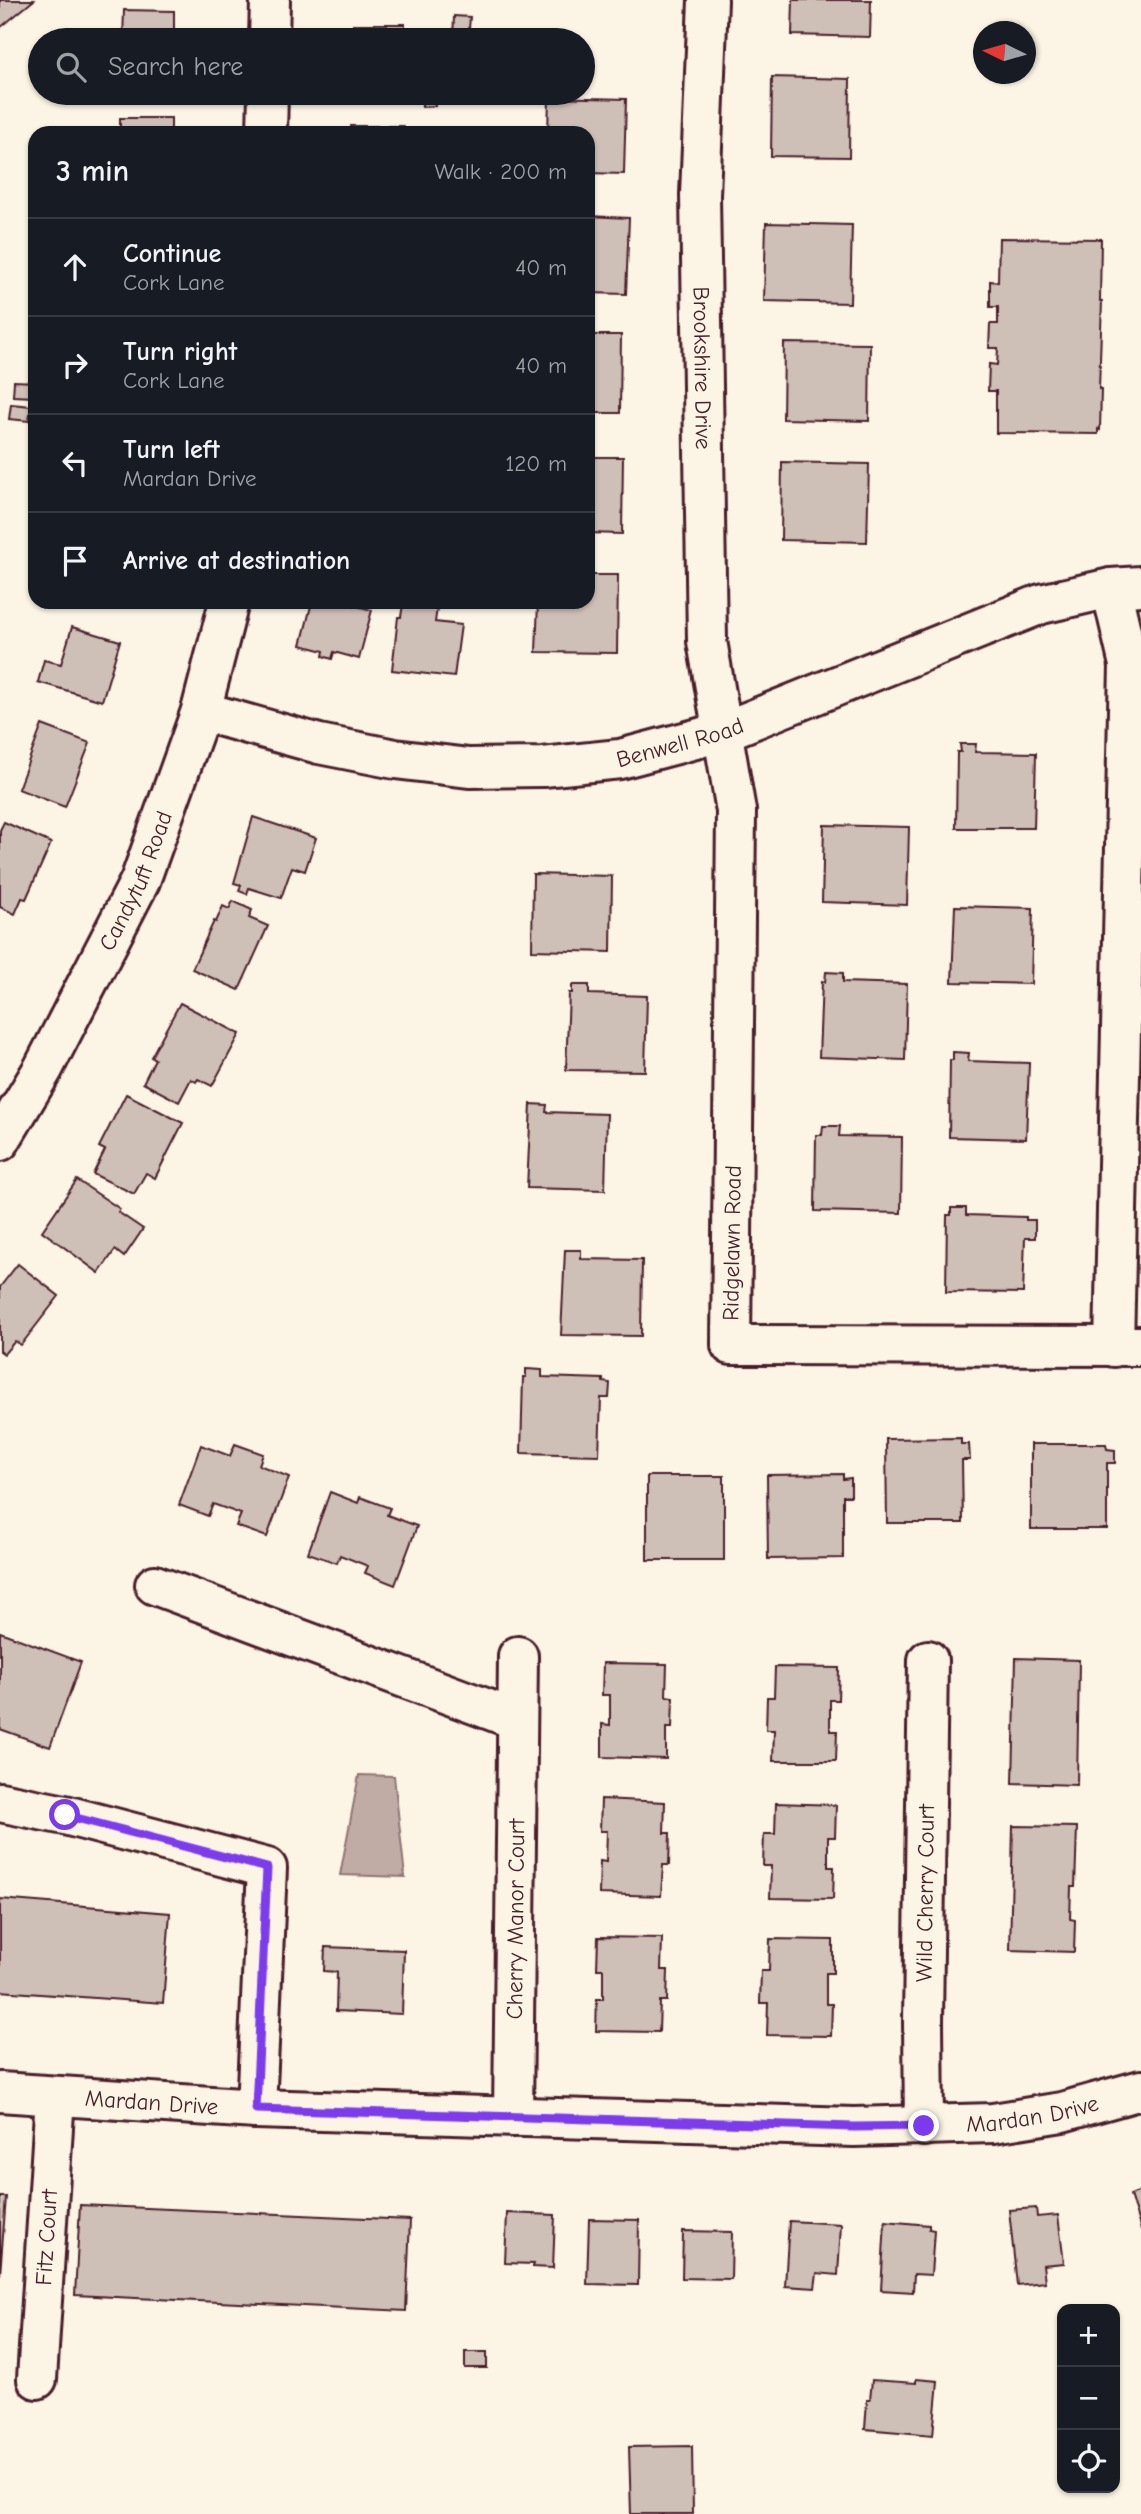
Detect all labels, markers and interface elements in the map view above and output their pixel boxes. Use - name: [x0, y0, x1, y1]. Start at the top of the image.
- north arrow: [973, 21, 1036, 84]
- search box: [28, 28, 595, 105]
- icon: search: [52, 48, 90, 86]
- text: Search here: [108, 52, 243, 82]
- text: 3 min: [56, 154, 129, 189]
- text: Walk · 200 m: [434, 158, 567, 185]
- text: Continue: [123, 239, 221, 269]
- icon: ahead: [56, 248, 94, 286]
- text: 40 m: [515, 254, 567, 281]
- text: Cork Lane: [123, 269, 224, 296]
- street label: Brookshire Drive: [688, 286, 717, 450]
- text: Turn right: [123, 337, 237, 367]
- icon: right: [56, 346, 94, 384]
- text: 40 m: [515, 352, 567, 379]
- text: Cork Lane: [123, 367, 224, 394]
- text: Turn left: [123, 435, 220, 465]
- icon: left: [56, 444, 94, 482]
- text: 120 m: [505, 450, 567, 477]
- text: Mardan Drive: [123, 465, 257, 492]
- icon: arrive: [56, 542, 94, 580]
- text: Arrive at destination: [123, 546, 350, 576]
- street label: Benwell Road: [613, 711, 747, 773]
- street label: Candytuft Road: [93, 807, 178, 955]
- street label: Ridgelawn Road: [717, 1165, 747, 1321]
- route start: [49, 1799, 80, 1830]
- street label: Wild Cherry Court: [910, 1802, 940, 1982]
- street label: Cherry Manor Court: [501, 1817, 530, 2020]
- street label: Mardan Drive: [84, 2084, 219, 2120]
- street label: Mardan Drive: [966, 2089, 1101, 2137]
- route end: [908, 2110, 939, 2141]
- street label: Fitz Court: [29, 2187, 63, 2286]
- map controls: [1057, 2304, 1120, 2493]
- button: +: [1057, 2304, 1120, 2367]
- button: −: [1057, 2367, 1120, 2430]
- button: locate: [1057, 2430, 1120, 2493]

